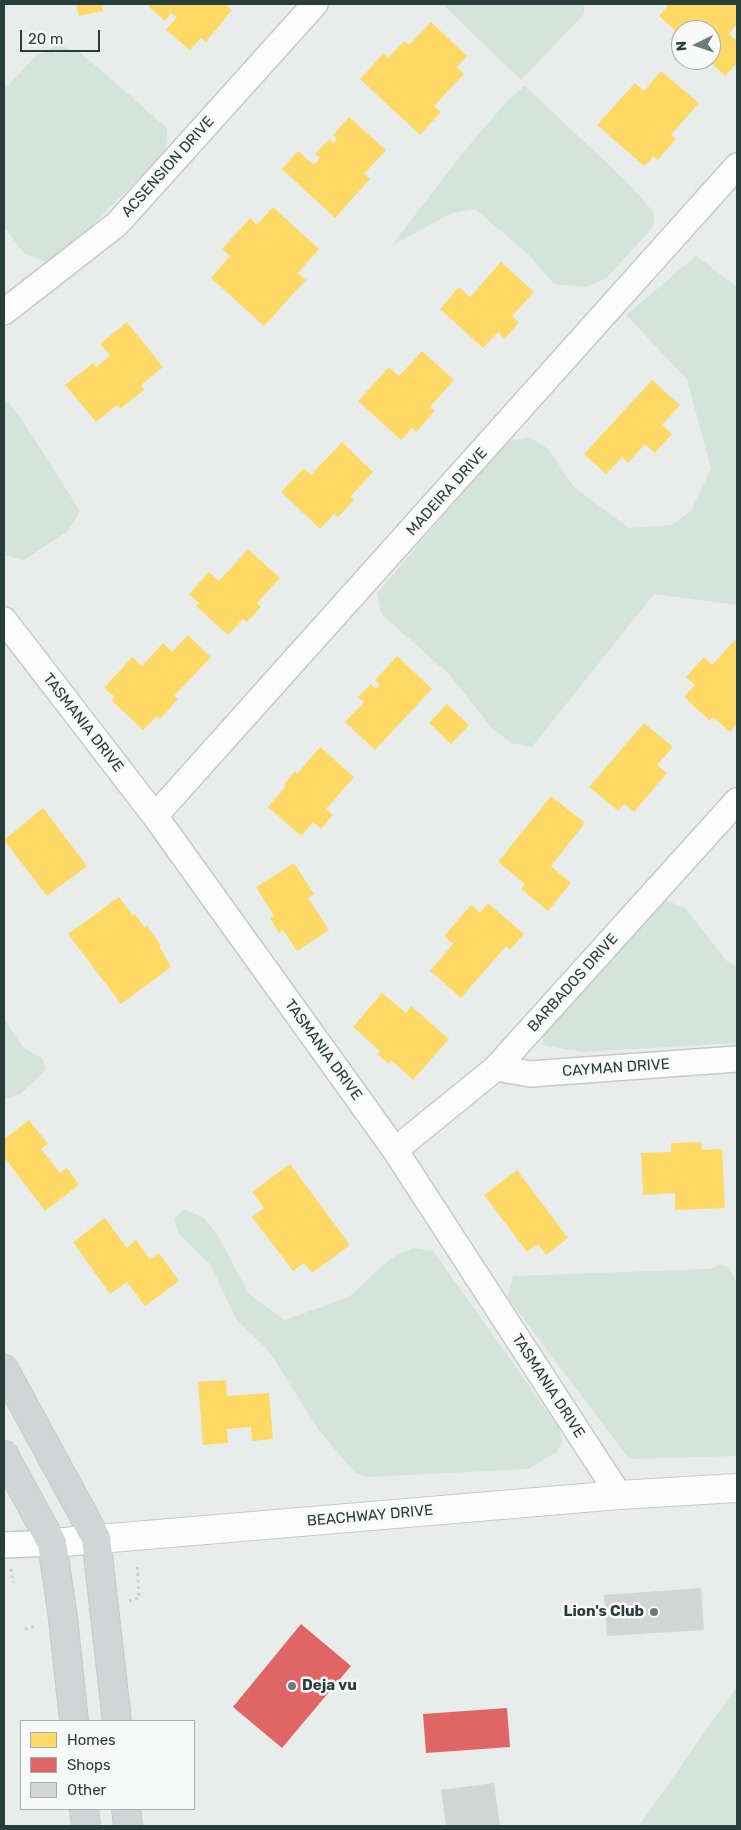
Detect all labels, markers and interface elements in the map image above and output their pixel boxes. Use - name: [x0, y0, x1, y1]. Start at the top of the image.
- scale bar: [22, 20, 102, 52]
- north arrow: [671, 20, 721, 70]
- text: 20 m: [28, 30, 63, 48]
- text: N: [673, 40, 690, 52]
- street label: ACSENSION DRIVE: [118, 113, 218, 221]
- street label: MADEIRA DRIVE: [403, 444, 491, 540]
- street label: TASMANIA DRIVE: [39, 670, 127, 776]
- street label: BARBADOS DRIVE: [524, 930, 622, 1036]
- street label: TASMANIA DRIVE: [280, 996, 366, 1104]
- street label: CAYMAN DRIVE: [562, 1055, 670, 1081]
- street label: TASMANIA DRIVE: [508, 1331, 588, 1441]
- street label: BEACHWAY DRIVE: [306, 1502, 434, 1530]
- place label: Lion's Club: [564, 1603, 644, 1621]
- marker: Lion's Club: [648, 1606, 660, 1618]
- place label: Deja vu: [302, 1677, 357, 1695]
- marker: Deja vu: [286, 1680, 298, 1692]
- legend: [20, 1720, 195, 1810]
- text: Homes: [67, 1731, 116, 1749]
- text: Shops: [67, 1756, 111, 1774]
- text: Other: [67, 1781, 106, 1799]

